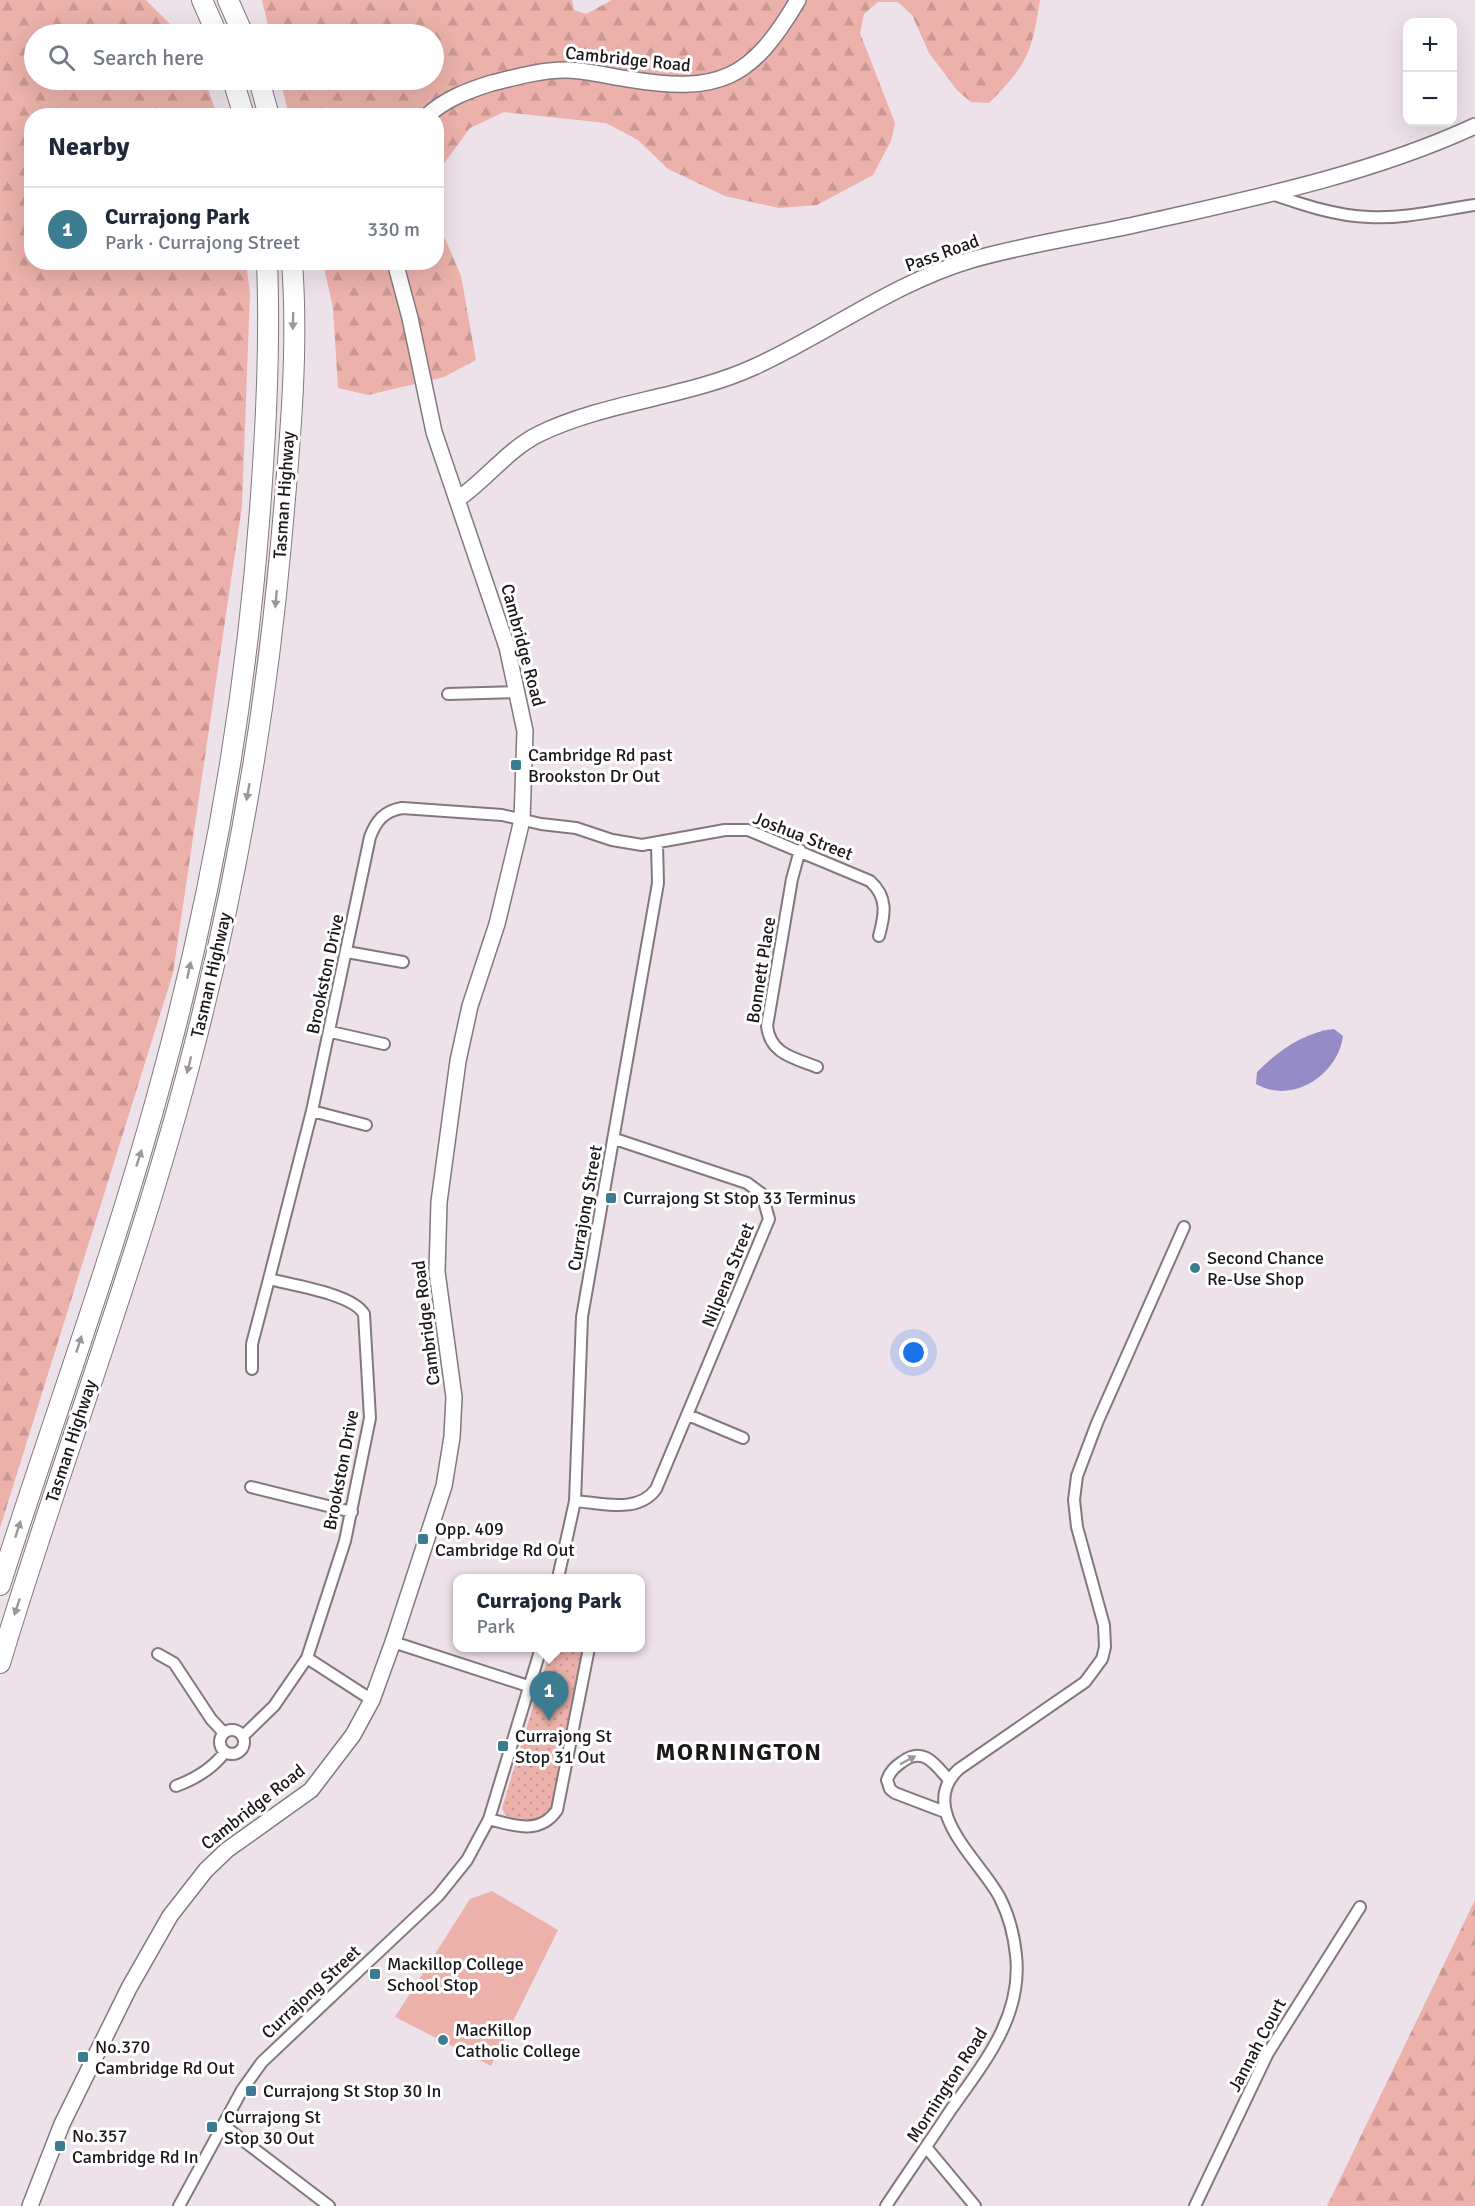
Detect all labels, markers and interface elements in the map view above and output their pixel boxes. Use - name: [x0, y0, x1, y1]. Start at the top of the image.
- map controls: [1403, 18, 1457, 126]
- button: +: [1403, 18, 1457, 72]
- search box: [24, 24, 444, 90]
- icon: search: [45, 41, 78, 74]
- street label: Cambridge Road: [564, 41, 692, 77]
- text: Search here: [93, 44, 204, 71]
- button: −: [1403, 72, 1457, 126]
- text: Nearby: [48, 131, 129, 163]
- text: Currajong Park: [105, 203, 250, 230]
- text: 1: [62, 217, 73, 242]
- text: 330 m: [367, 217, 420, 242]
- street label: Pass Road: [902, 229, 982, 277]
- text: Park · Currajong Street: [105, 230, 300, 255]
- one-way arrow: [288, 311, 297, 330]
- street label: Tasman Highway: [269, 430, 299, 560]
- street label: Cambridge Road: [496, 581, 550, 709]
- one-way arrow: [271, 590, 281, 609]
- place label: Cambridge Rd past Brookston Dr Out: [528, 744, 672, 787]
- marker: Cambridge Rd past Brookston Dr Out: [509, 758, 523, 772]
- one-way arrow: [243, 783, 252, 802]
- street label: Joshua Street: [750, 807, 856, 865]
- street label: Tasman Highway: [186, 910, 236, 1040]
- street label: Brookston Drive: [302, 912, 348, 1036]
- street label: Bonnett Place: [742, 915, 780, 1025]
- one-way arrow: [185, 960, 194, 979]
- one-way arrow: [184, 1056, 194, 1074]
- street label: Currajong Street: [563, 1143, 607, 1273]
- one-way arrow: [134, 1149, 144, 1167]
- place label: Currajong St Stop 33 Terminus: [623, 1187, 856, 1209]
- marker: Currajong St Stop 33 Terminus: [604, 1191, 618, 1205]
- street label: Nilpena Street: [697, 1220, 759, 1330]
- place label: Second Chance Re-Use Shop: [1207, 1247, 1324, 1290]
- street label: Cambridge Road: [407, 1259, 445, 1387]
- marker: Second Chance Re-Use Shop: [1188, 1261, 1202, 1275]
- one-way arrow: [75, 1335, 84, 1353]
- your location: [899, 1338, 928, 1367]
- street label: Tasman Highway: [41, 1376, 101, 1505]
- street label: Brookston Drive: [319, 1408, 363, 1532]
- place label: Opp. 409 Cambridge Rd Out: [435, 1518, 575, 1561]
- one-way arrow: [14, 1520, 23, 1538]
- marker: Opp. 409 Cambridge Rd Out: [416, 1532, 430, 1546]
- popup: [453, 1574, 645, 1652]
- text: Currajong Park: [477, 1587, 621, 1614]
- one-way arrow: [12, 1598, 21, 1616]
- text: Park: [477, 1614, 515, 1639]
- pin: 1: [530, 1672, 568, 1721]
- place label: Currajong St Stop 31 Out: [515, 1725, 612, 1768]
- district label: MORNINGTON: [656, 1737, 822, 1767]
- marker: Currajong St Stop 31 Out: [496, 1739, 510, 1753]
- one-way arrow: [900, 1755, 917, 1765]
- street label: Cambridge Road: [197, 1760, 309, 1854]
- street label: Currajong Street: [257, 1940, 365, 2044]
- place label: Mackillop College School Stop: [387, 1953, 524, 1996]
- marker: Mackillop College School Stop: [368, 1967, 382, 1981]
- street label: Jannah Court: [1223, 1995, 1291, 2095]
- place label: MacKillop Catholic College: [455, 2019, 580, 2062]
- street label: Mornington Road: [902, 2024, 992, 2146]
- marker: MacKillop Catholic College: [436, 2033, 450, 2047]
- place label: No.370 Cambridge Rd Out: [95, 2036, 235, 2079]
- marker: No.370 Cambridge Rd Out: [76, 2050, 90, 2064]
- place label: Currajong St Stop 30 In: [263, 2080, 441, 2102]
- marker: Currajong St Stop 30 In: [244, 2084, 258, 2098]
- place label: Currajong St Stop 30 Out: [224, 2106, 321, 2149]
- marker: Currajong St Stop 30 Out: [205, 2120, 219, 2134]
- place label: No.357 Cambridge Rd In: [72, 2125, 199, 2168]
- marker: No.357 Cambridge Rd In: [53, 2139, 67, 2153]

